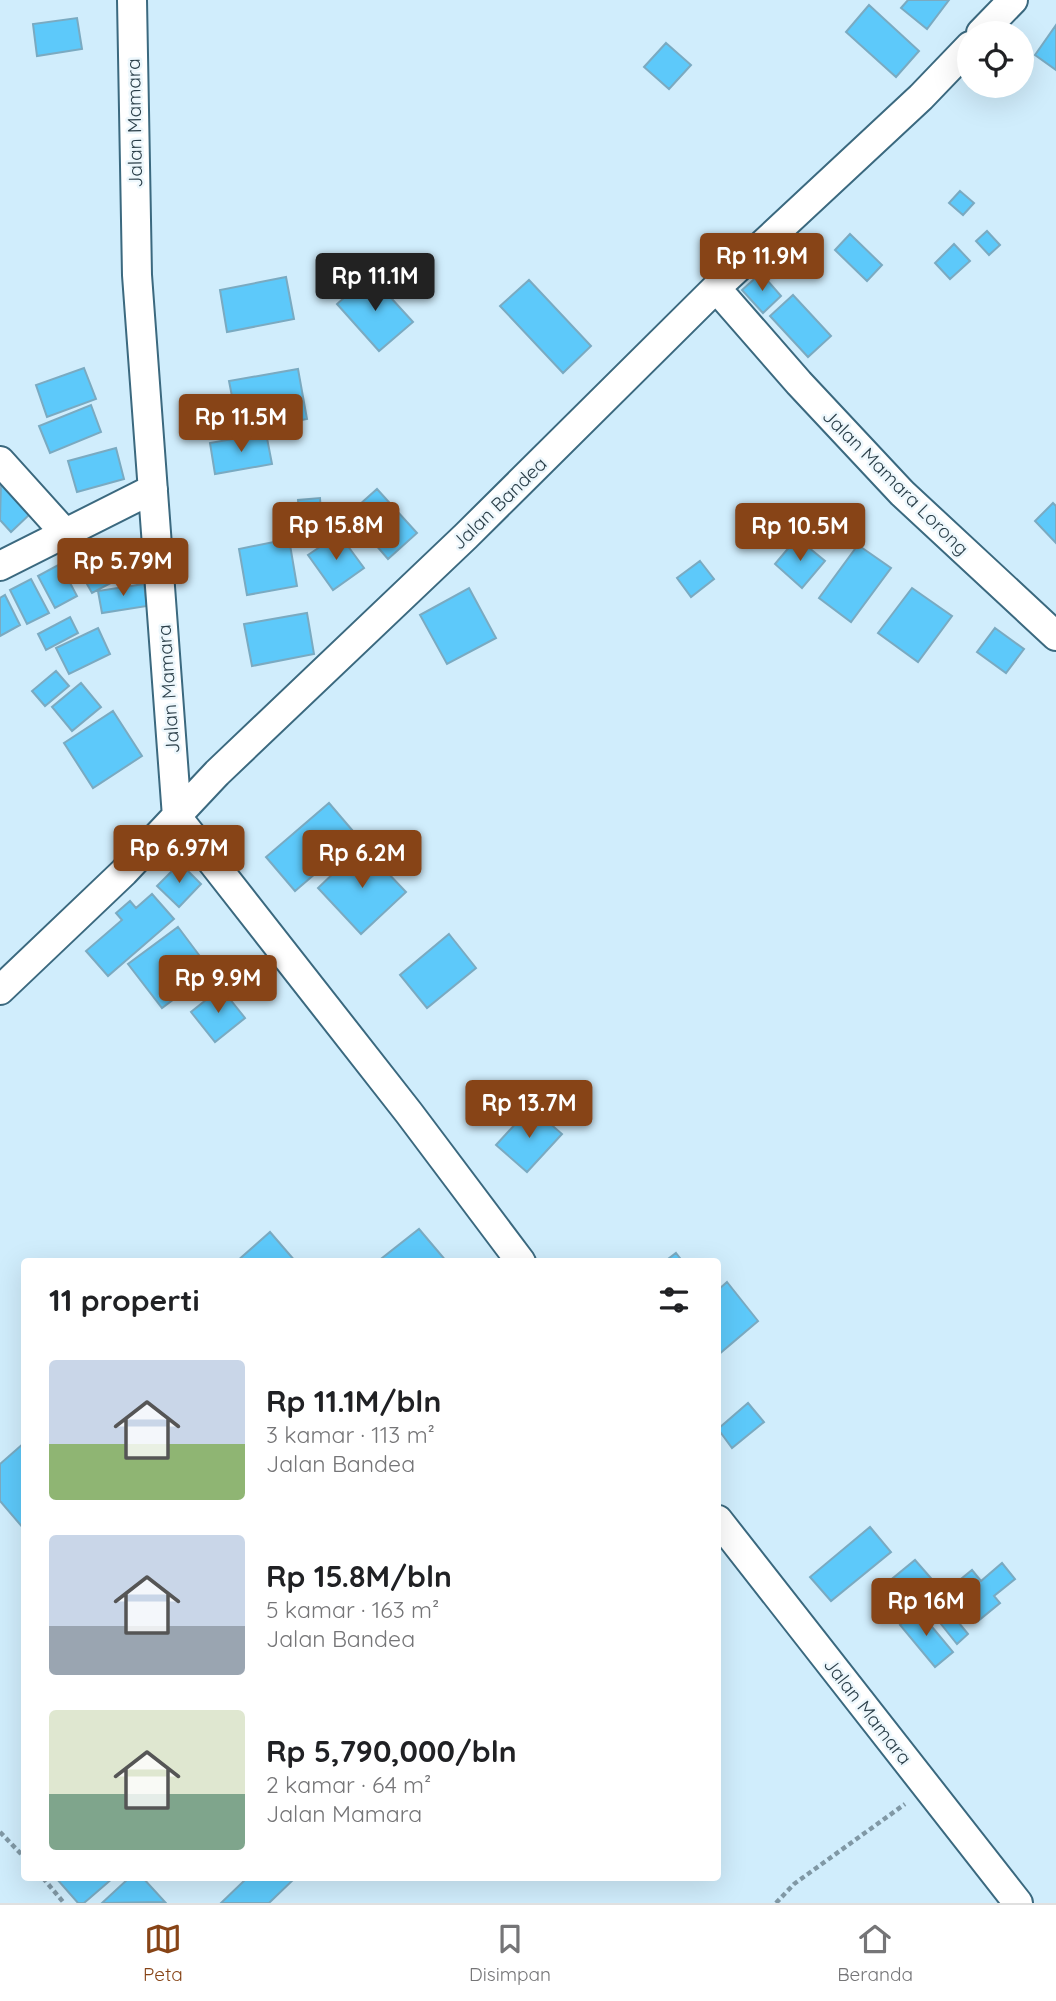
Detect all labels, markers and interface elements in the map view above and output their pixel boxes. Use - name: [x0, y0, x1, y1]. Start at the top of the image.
- map controls: [957, 21, 1034, 98]
- button: locate: [957, 21, 1034, 98]
- street label: Jalan Mamara: [121, 58, 147, 188]
- pin: Rp 11.9M: [690, 233, 834, 293]
- text: Rp 11.9M: [716, 241, 808, 270]
- pin: Rp 11.1M: [303, 254, 447, 313]
- text: Rp 11.1M: [332, 261, 418, 290]
- pin: Rp 11.5M: [169, 394, 313, 454]
- text: Rp 11.5M: [195, 402, 287, 431]
- street label: Jalan Mamara Lorong: [818, 404, 974, 560]
- street label: Jalan Bandea: [446, 452, 552, 554]
- pin: Rp 15.8M: [264, 503, 408, 562]
- pin: Rp 10.5M: [728, 504, 872, 563]
- text: Rp 15.8M: [288, 510, 384, 539]
- text: Rp 10.5M: [751, 511, 849, 540]
- pin: Rp 5.79M: [51, 538, 195, 598]
- text: Rp 5.79M: [73, 546, 173, 575]
- street label: Jalan Mamara: [152, 624, 184, 754]
- pin: Rp 6.97M: [107, 826, 251, 885]
- pin: Rp 6.2M: [297, 830, 427, 890]
- text: Rp 6.97M: [130, 833, 228, 862]
- text: Rp 6.2M: [318, 838, 406, 867]
- pin: Rp 9.9M: [153, 956, 283, 1015]
- text: Rp 9.9M: [175, 963, 261, 992]
- pin: Rp 13.7M: [457, 1080, 601, 1140]
- text: Rp 13.7M: [481, 1088, 577, 1117]
- text: 11 properti: [49, 1281, 200, 1319]
- icon: filters: [655, 1281, 693, 1319]
- text: Rp 11.1M/bln: [266, 1382, 441, 1420]
- icon: home: [105, 1388, 189, 1472]
- text: 3 kamar · 113 m²: [266, 1420, 435, 1449]
- text: Jalan Bandea: [266, 1449, 415, 1478]
- text: Rp 15.8M/bln: [266, 1557, 452, 1595]
- icon: home: [105, 1563, 189, 1647]
- pin: Rp 16M: [869, 1578, 983, 1638]
- text: Rp 16M: [887, 1586, 965, 1615]
- text: 5 kamar · 163 m²: [266, 1595, 439, 1624]
- text: Jalan Bandea: [266, 1624, 415, 1653]
- street label: Jalan Mamara: [819, 1653, 917, 1769]
- text: Rp 5,790,000/bln: [266, 1732, 517, 1770]
- icon: home: [105, 1738, 189, 1822]
- text: 2 kamar · 64 m²: [266, 1770, 431, 1799]
- text: Jalan Mamara: [266, 1799, 422, 1828]
- tab: Peta: [143, 1920, 183, 1986]
- tab: Disimpan: [469, 1920, 551, 1986]
- tab: Beranda: [837, 1920, 913, 1986]

